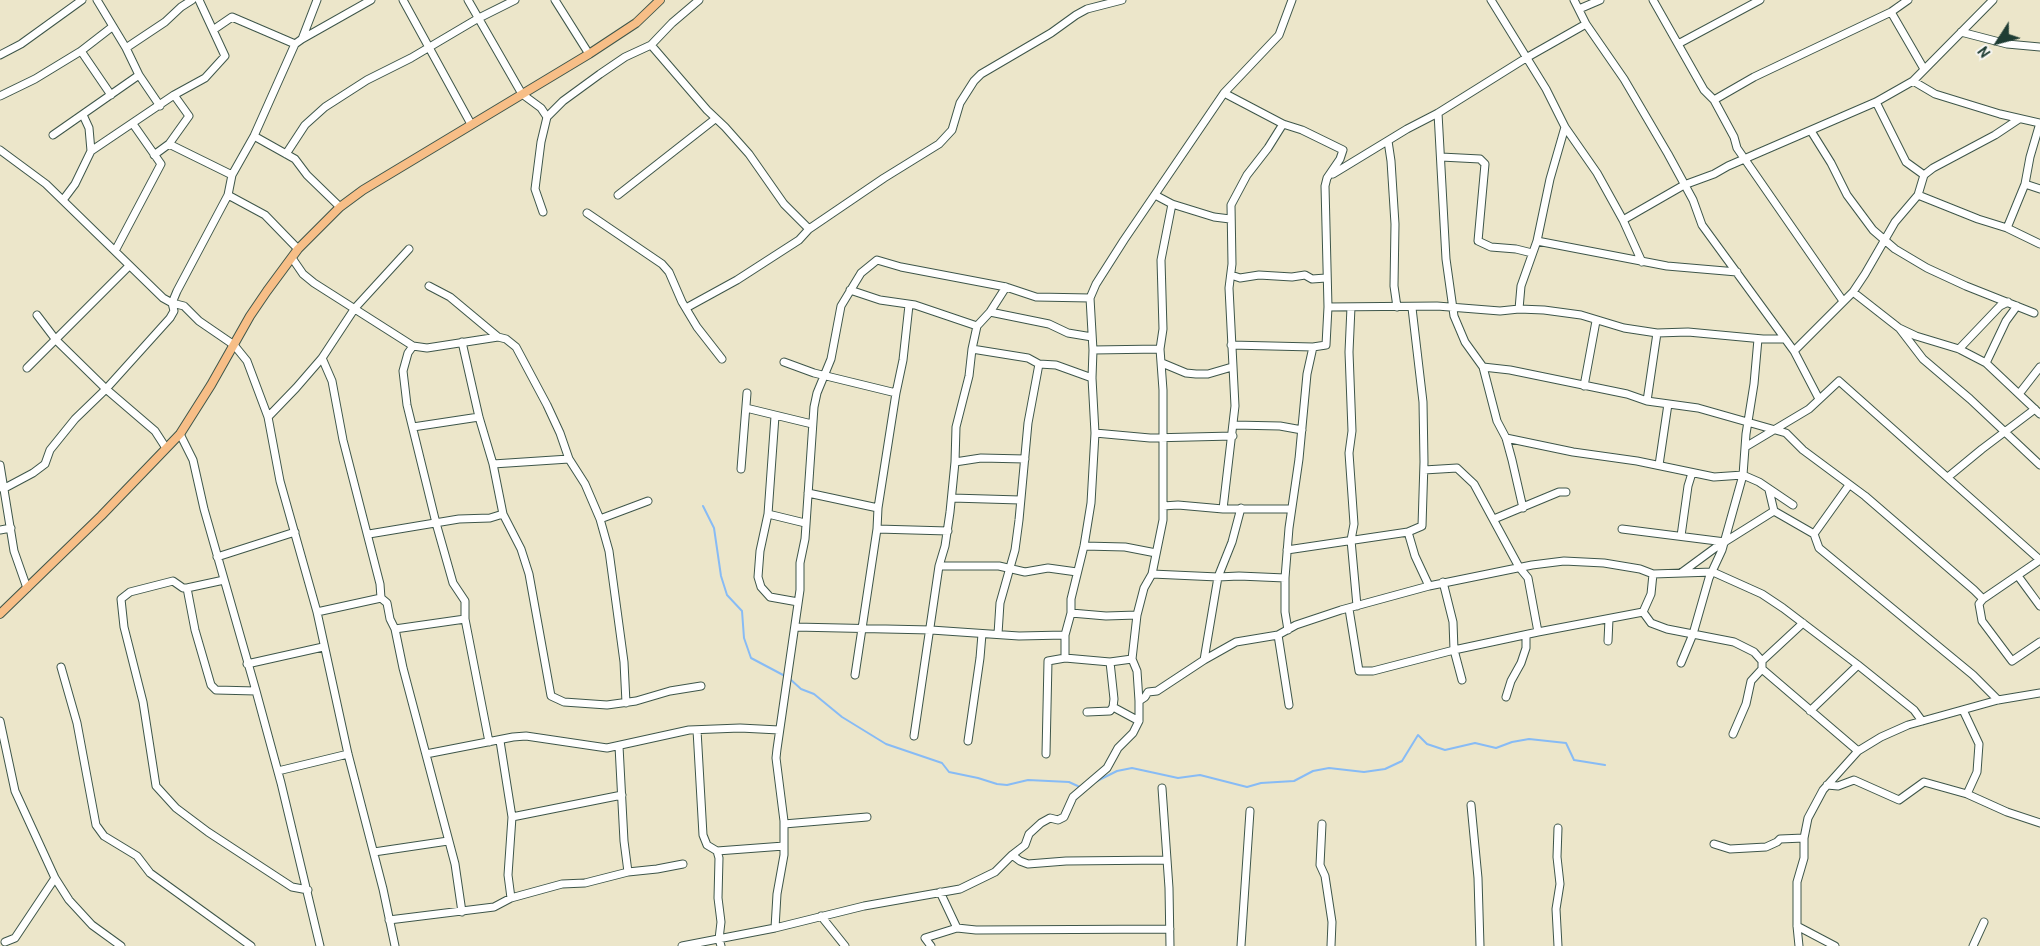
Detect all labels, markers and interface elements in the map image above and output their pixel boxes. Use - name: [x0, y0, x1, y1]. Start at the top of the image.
- north arrow: [1968, 12, 2028, 72]
- text: N: [1972, 43, 1995, 62]

